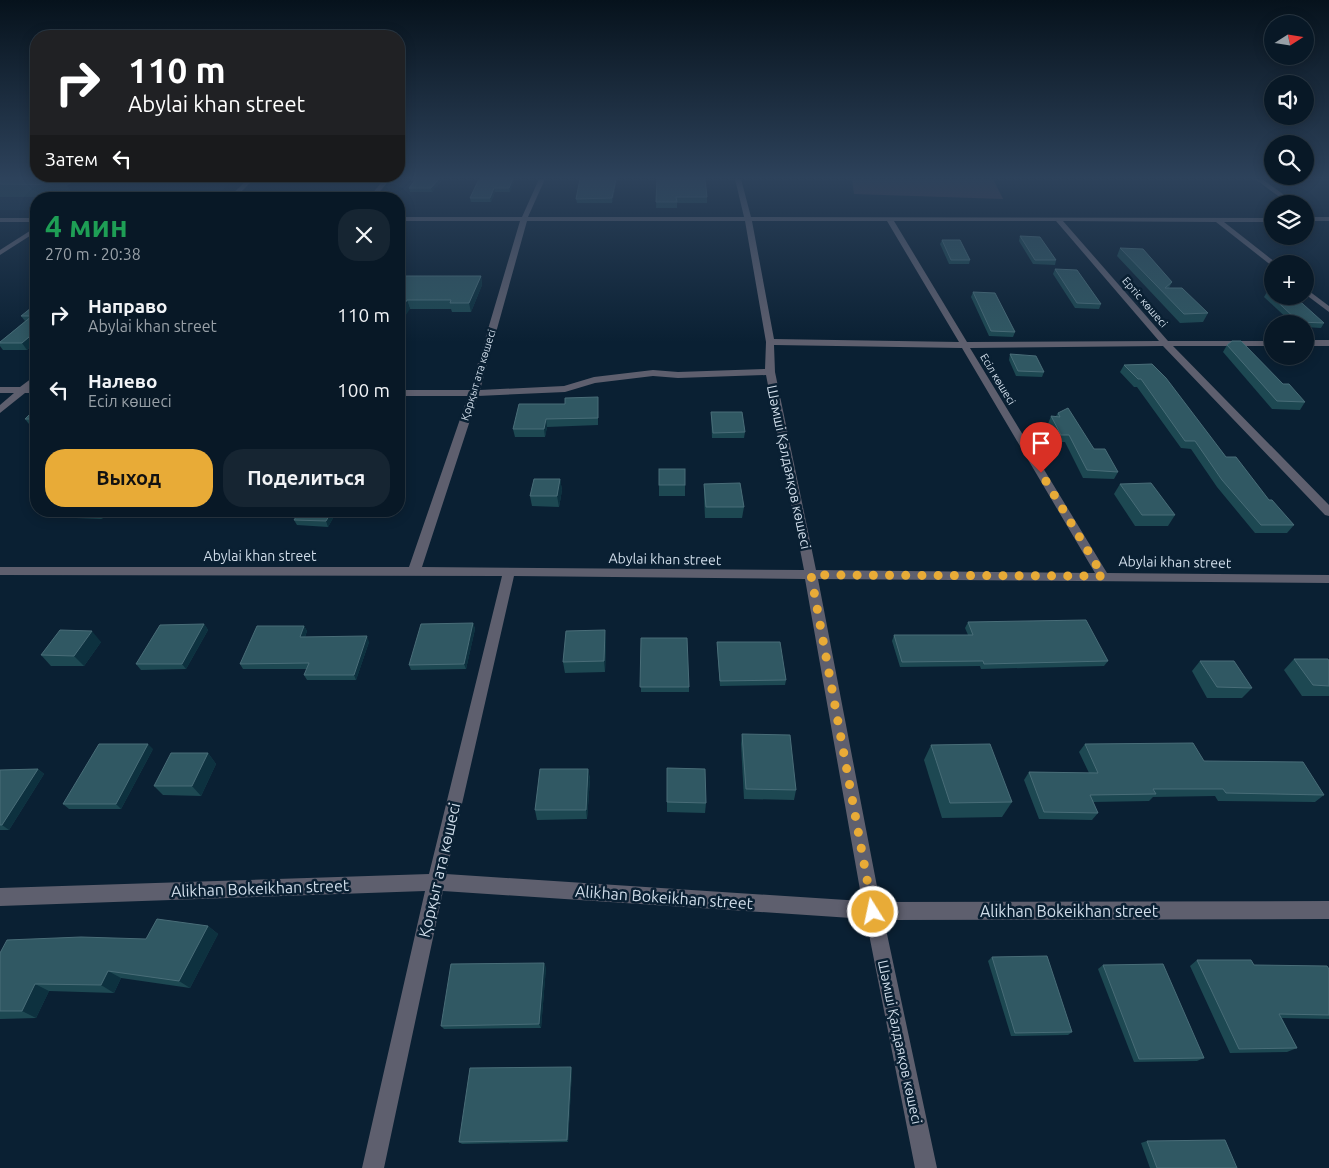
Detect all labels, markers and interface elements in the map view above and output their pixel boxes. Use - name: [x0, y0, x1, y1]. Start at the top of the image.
- north arrow: [1264, 15, 1314, 65]
- map controls: [1264, 15, 1314, 365]
- icon: right: [45, 50, 110, 115]
- text: 110 m: [128, 50, 226, 90]
- button: sound: [1264, 75, 1314, 125]
- text: Abylai khan street: [128, 91, 305, 116]
- button: search: [1264, 135, 1314, 185]
- icon: left: [108, 145, 136, 173]
- text: Затем: [45, 148, 98, 170]
- button: layers: [1264, 195, 1314, 245]
- text: 4 мин: [45, 209, 128, 243]
- button: close: [338, 209, 390, 261]
- text: 270 m · 20:38: [45, 245, 141, 263]
- button: +: [1264, 255, 1314, 305]
- street label: Ертіс көшесі: [1120, 274, 1170, 330]
- text: Направо: [88, 295, 168, 317]
- icon: right: [45, 301, 73, 329]
- text: 110 m: [337, 304, 390, 326]
- button: −: [1264, 315, 1314, 365]
- text: Abylai khan street: [88, 317, 217, 335]
- street label: Қорқыт ата көшесі: [458, 328, 498, 422]
- street label: Есіл көшесі: [978, 351, 1018, 407]
- text: Налево: [88, 370, 157, 392]
- icon: left: [45, 376, 73, 404]
- text: 100 m: [337, 379, 390, 401]
- street label: Шәмші Қалдаяқов көшесі: [764, 384, 814, 550]
- text: Есіл көшесі: [88, 392, 172, 410]
- pin: [1020, 422, 1062, 473]
- icon: arrive: [1027, 429, 1055, 457]
- button: Выход: [45, 449, 213, 507]
- button: Поделиться: [223, 449, 390, 507]
- street label: Abylai khan street: [204, 548, 317, 564]
- street label: Abylai khan street: [608, 550, 722, 568]
- street label: Abylai khan street: [1118, 553, 1232, 571]
- street label: Қорқыт ата көшесі: [415, 801, 463, 939]
- street label: Alikhan Bokeikhan street: [171, 876, 350, 900]
- street label: Alikhan Bokeikhan street: [574, 882, 754, 912]
- position arrow: [846, 885, 898, 937]
- street label: Alikhan Bokeikhan street: [980, 902, 1159, 920]
- street label: Шәмші Қалдаяқов көшесі: [875, 959, 925, 1125]

